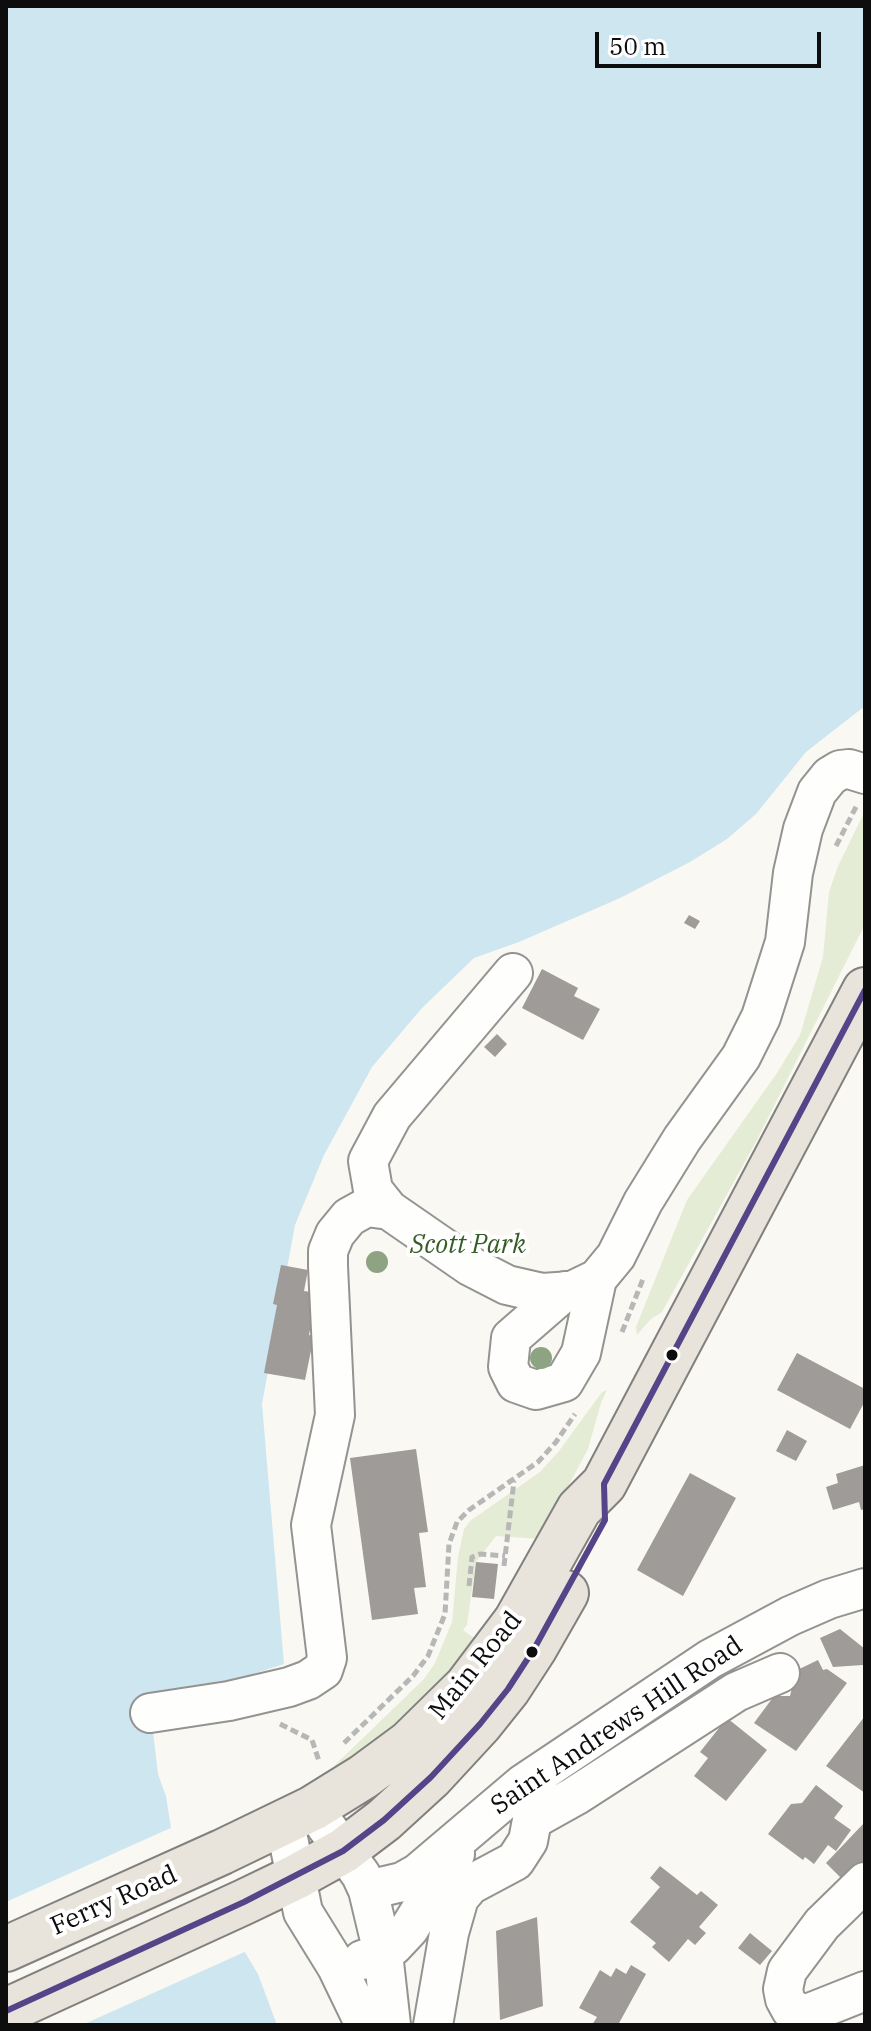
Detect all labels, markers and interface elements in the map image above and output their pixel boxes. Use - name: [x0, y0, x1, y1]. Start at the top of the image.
- scale bar: [599, 16, 825, 66]
- text: 50 m: [609, 30, 666, 62]
- park label: Scott Park: [410, 1229, 526, 1261]
- unlabelled marker: [664, 1347, 680, 1363]
- street label: Main Road: [423, 1606, 529, 1726]
- street label: Saint Andrews Hill Road: [485, 1630, 749, 1822]
- unlabelled marker: [524, 1644, 540, 1660]
- street label: Ferry Road: [46, 1859, 182, 1943]

